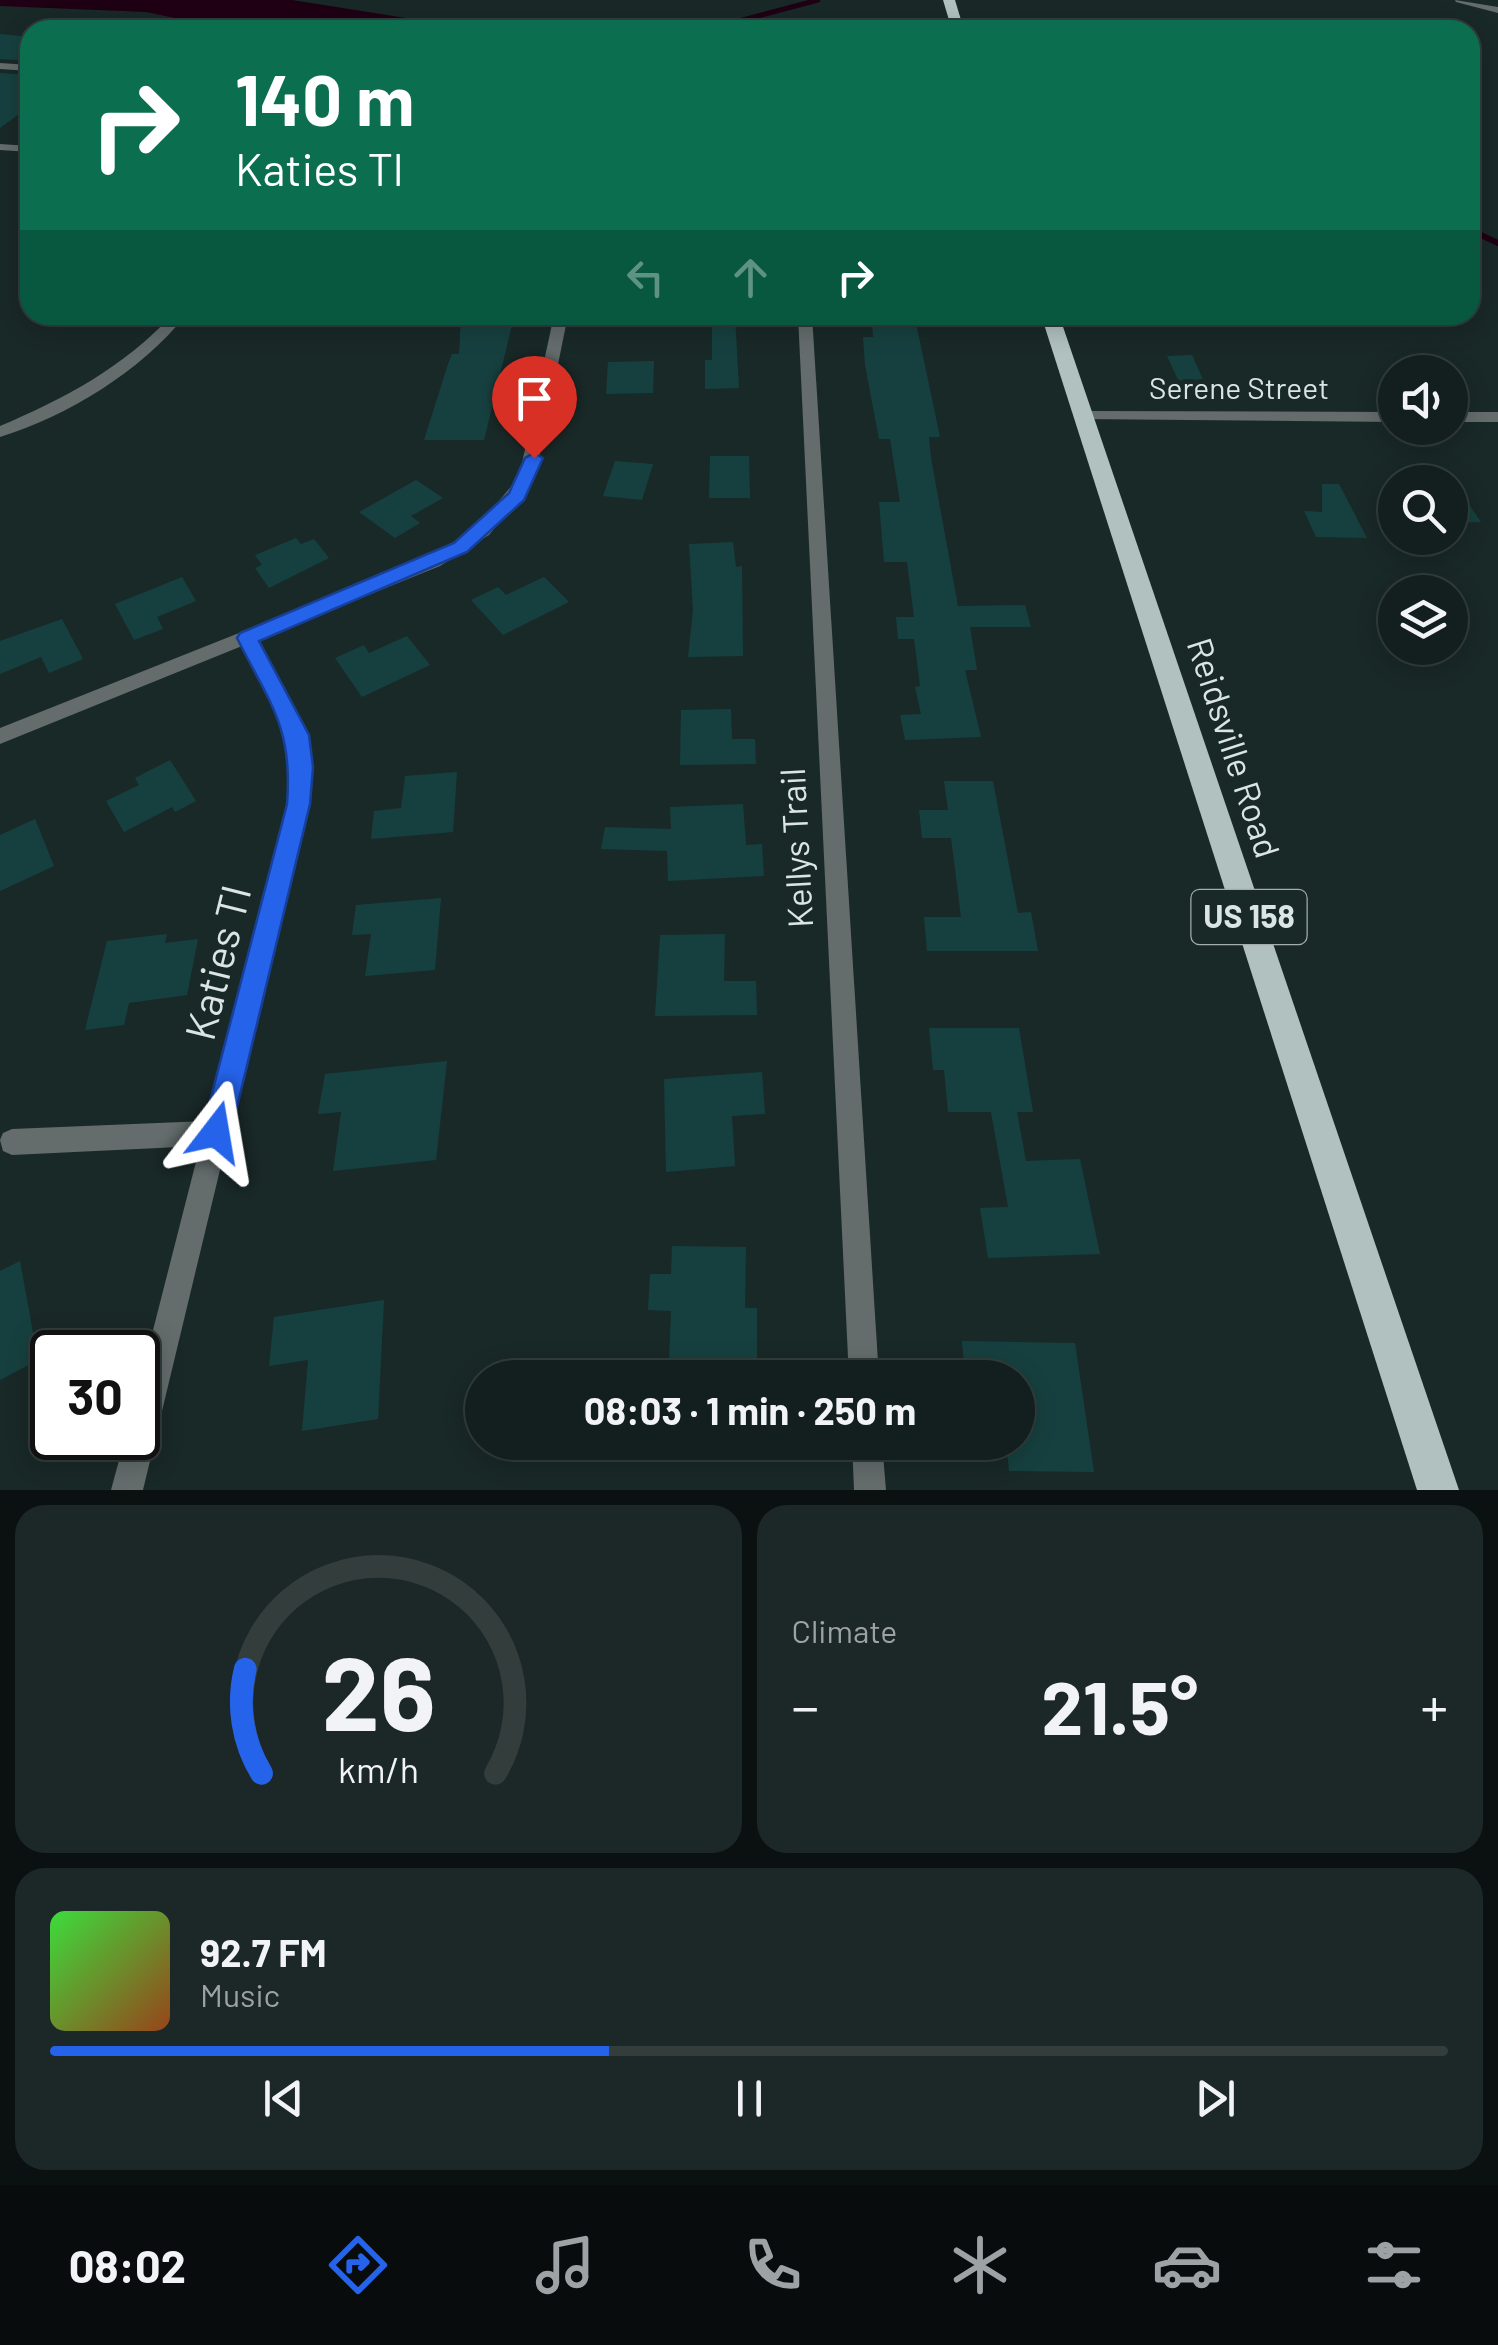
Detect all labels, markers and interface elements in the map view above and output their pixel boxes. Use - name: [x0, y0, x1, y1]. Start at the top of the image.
- text: 140 m: [235, 56, 414, 140]
- icon: right: [70, 60, 200, 190]
- text: Katies Tl: [235, 141, 403, 195]
- icon: left: [618, 250, 673, 305]
- icon: ahead: [723, 250, 778, 305]
- icon: right: [828, 250, 883, 305]
- map controls: [1378, 355, 1468, 665]
- button: sound: [1378, 355, 1468, 445]
- pin: [492, 356, 577, 459]
- street label: Serene Street: [1149, 369, 1329, 405]
- icon: arrive: [507, 371, 562, 426]
- button: search: [1378, 465, 1468, 555]
- button: layers: [1378, 575, 1468, 665]
- street label: Reidsville Road: [1180, 632, 1290, 863]
- street label: Kellys Trail: [770, 767, 820, 929]
- street label: Katies Tl: [173, 880, 259, 1045]
- road number: US 158: [1192, 890, 1306, 944]
- position arrow: [164, 1080, 268, 1184]
- speed limit sign: 30: [30, 1330, 160, 1460]
- text: 08:03 · 1 min · 250 m: [584, 1387, 916, 1433]
- text: Climate: [792, 1611, 897, 1649]
- text: 26: [321, 1627, 435, 1752]
- text: 21.5°: [1041, 1660, 1198, 1750]
- text: −: [792, 1672, 819, 1738]
- text: +: [1420, 1672, 1448, 1738]
- text: km/h: [338, 1747, 419, 1790]
- text: 92.7 FM: [200, 1929, 327, 1975]
- text: Music: [200, 1975, 280, 2013]
- icon: previous: [256, 2071, 311, 2126]
- icon: pause: [722, 2071, 777, 2126]
- icon: next: [1188, 2071, 1243, 2126]
- icon: directions: [323, 2230, 393, 2300]
- icon: music: [530, 2230, 600, 2300]
- icon: phone: [738, 2230, 808, 2300]
- icon: climate: [945, 2230, 1015, 2300]
- icon: car: [1152, 2230, 1222, 2300]
- icon: filters: [1359, 2230, 1429, 2300]
- text: 08:02: [69, 2238, 186, 2292]

